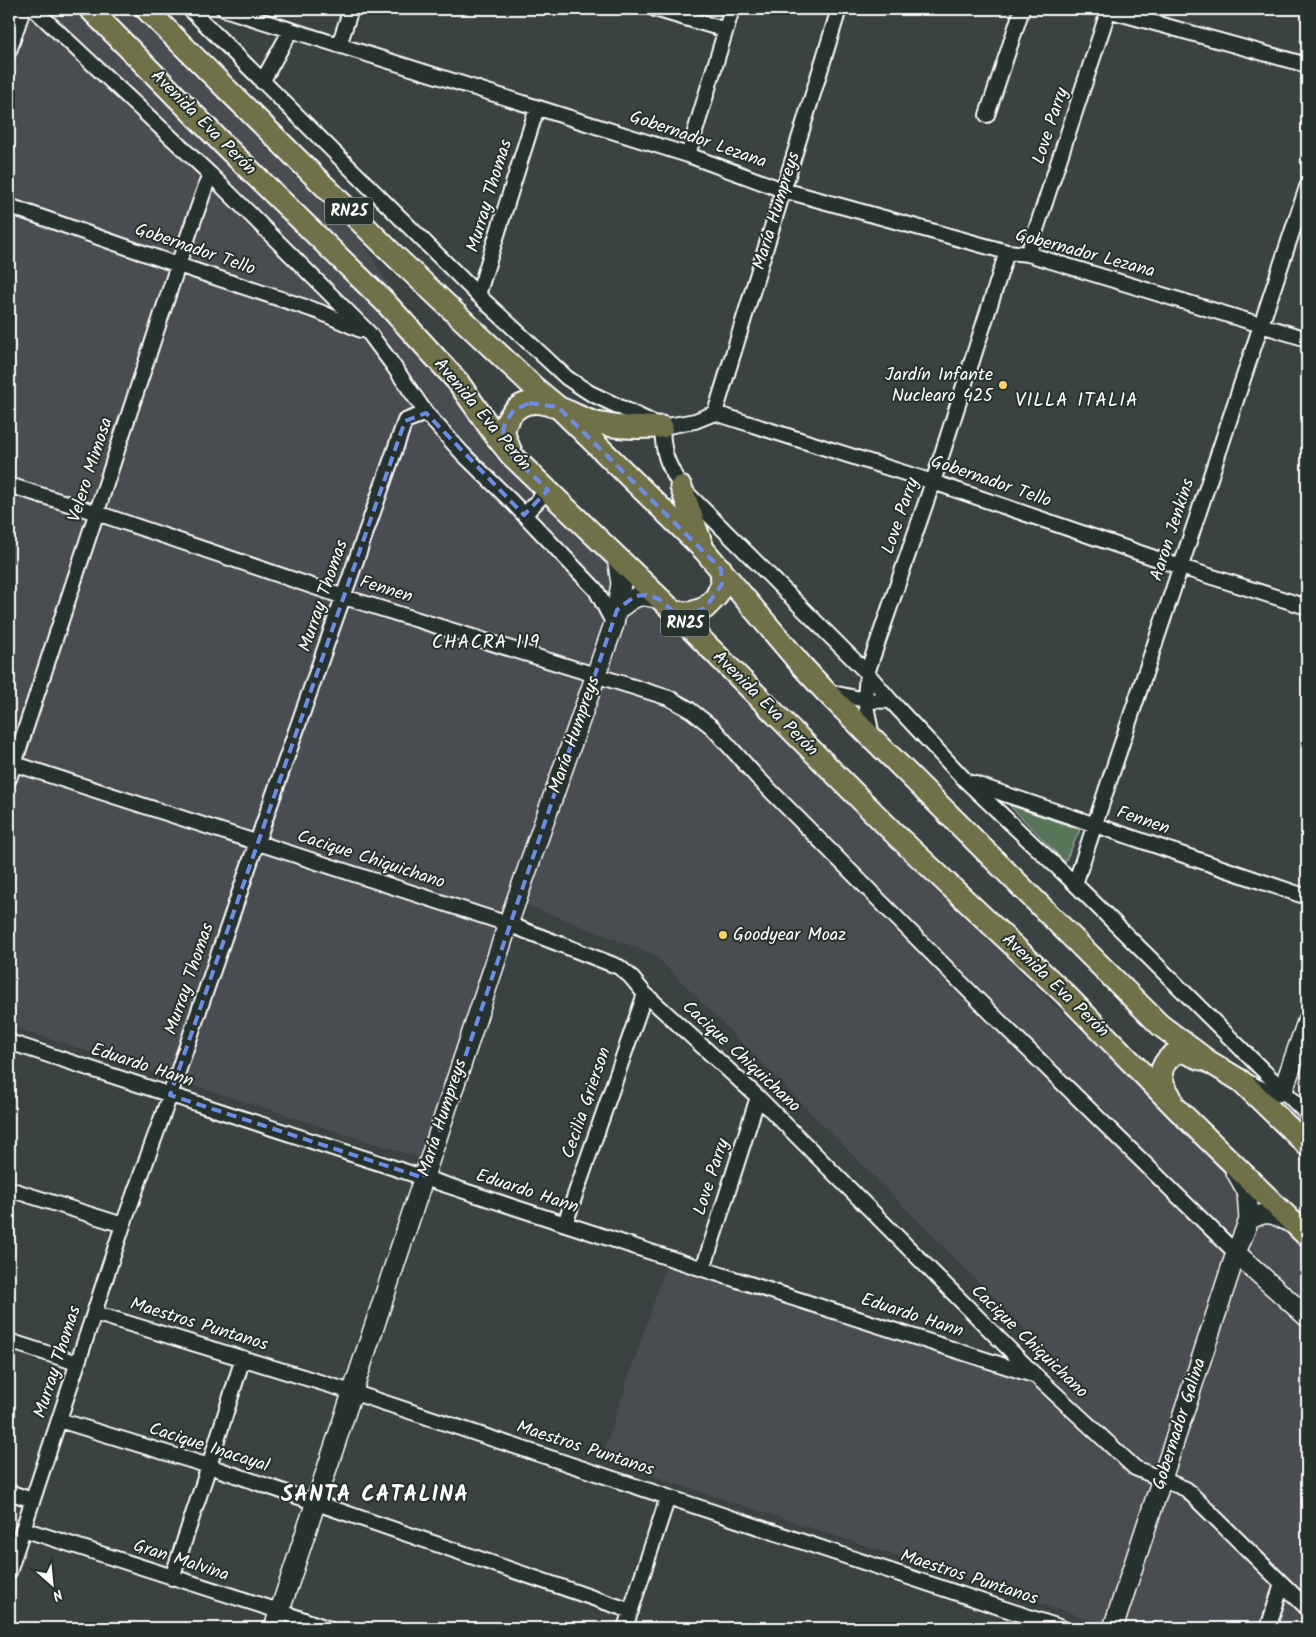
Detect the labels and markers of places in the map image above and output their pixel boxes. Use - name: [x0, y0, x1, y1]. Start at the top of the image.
- place label: Jardín Infante Nuclearo 425: [885, 361, 994, 411]
- marker: Jardín Infante Nuclearo 425: [997, 379, 1009, 391]
- place label: Goodyear Moaz: [733, 921, 846, 950]
- marker: Goodyear Moaz: [717, 929, 729, 941]

